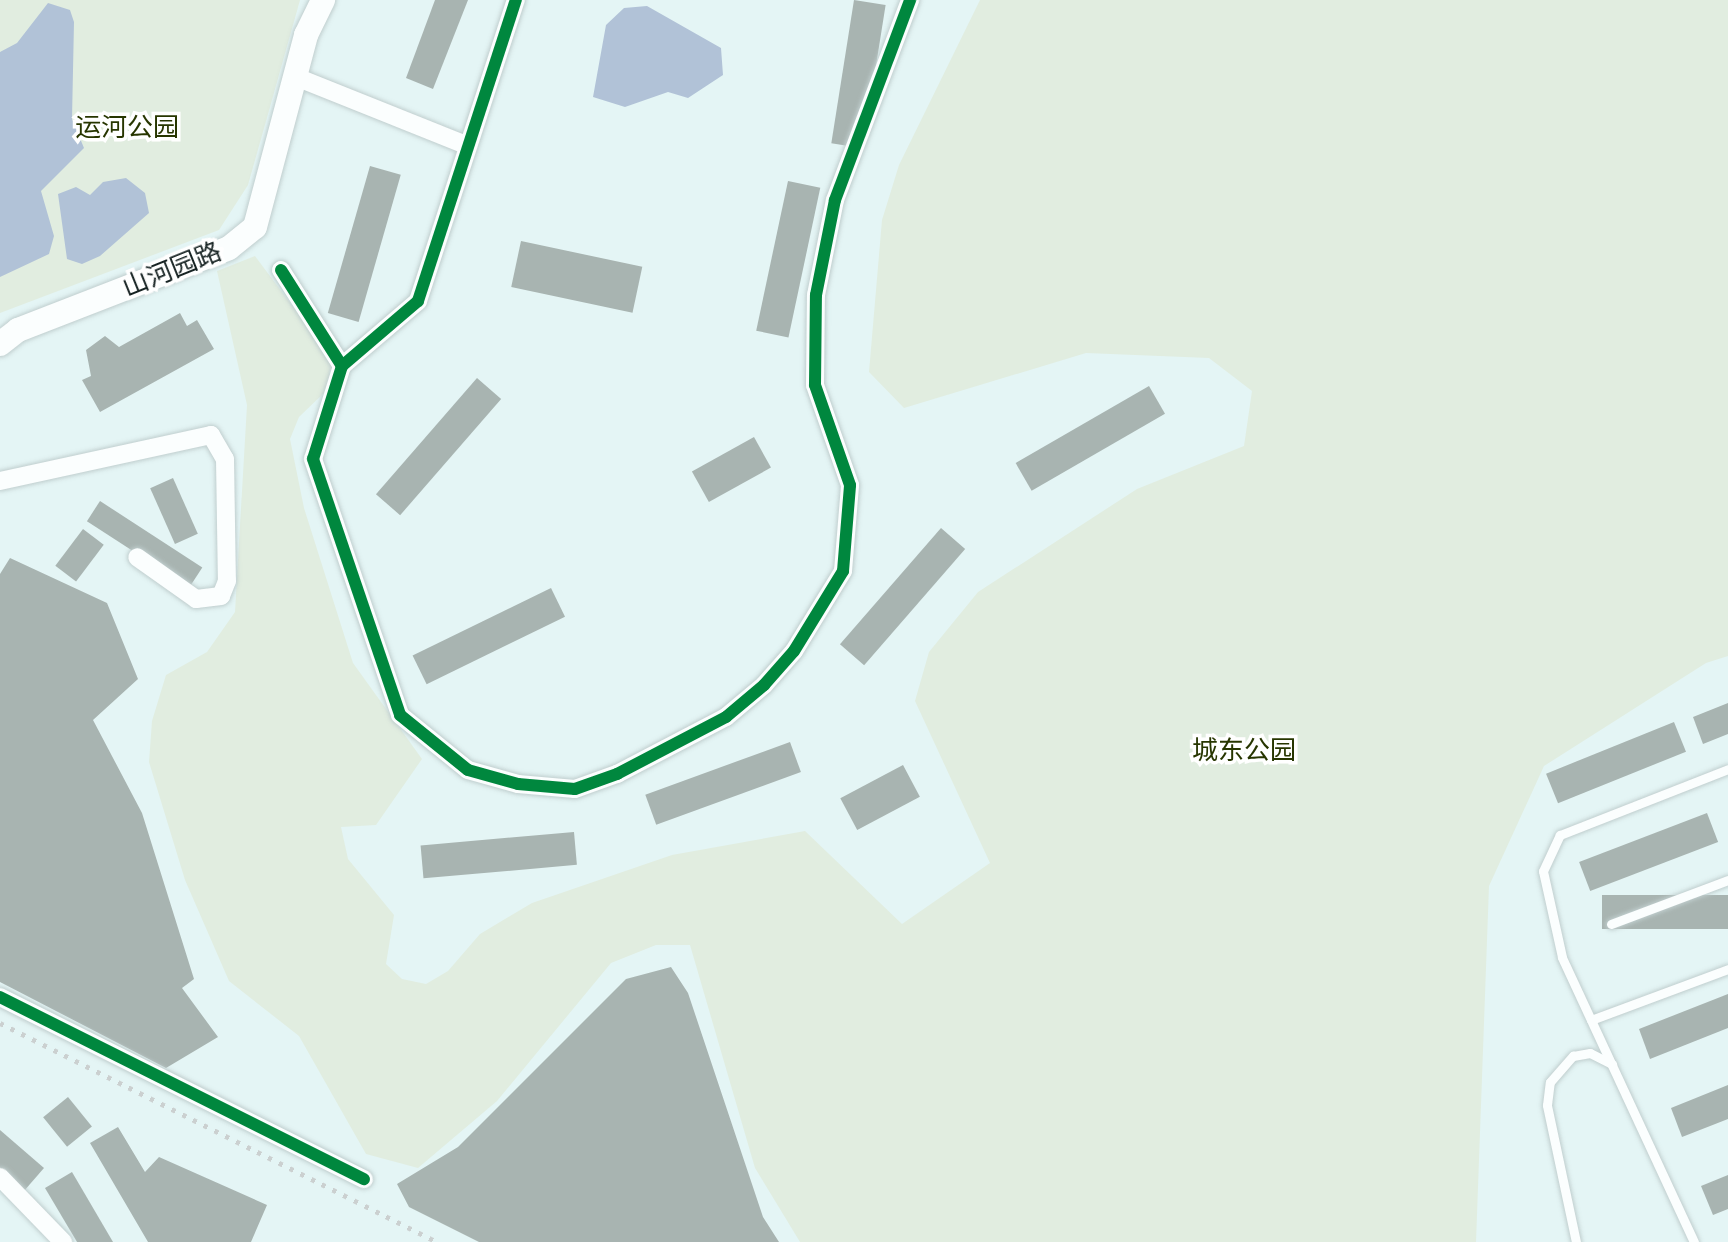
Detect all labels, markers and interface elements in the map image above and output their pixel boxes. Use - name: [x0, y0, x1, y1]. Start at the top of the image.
- park label: 运河公园: [75, 112, 179, 144]
- street label: 山河园路: [118, 236, 226, 304]
- park label: 城东公园: [1192, 735, 1296, 767]

